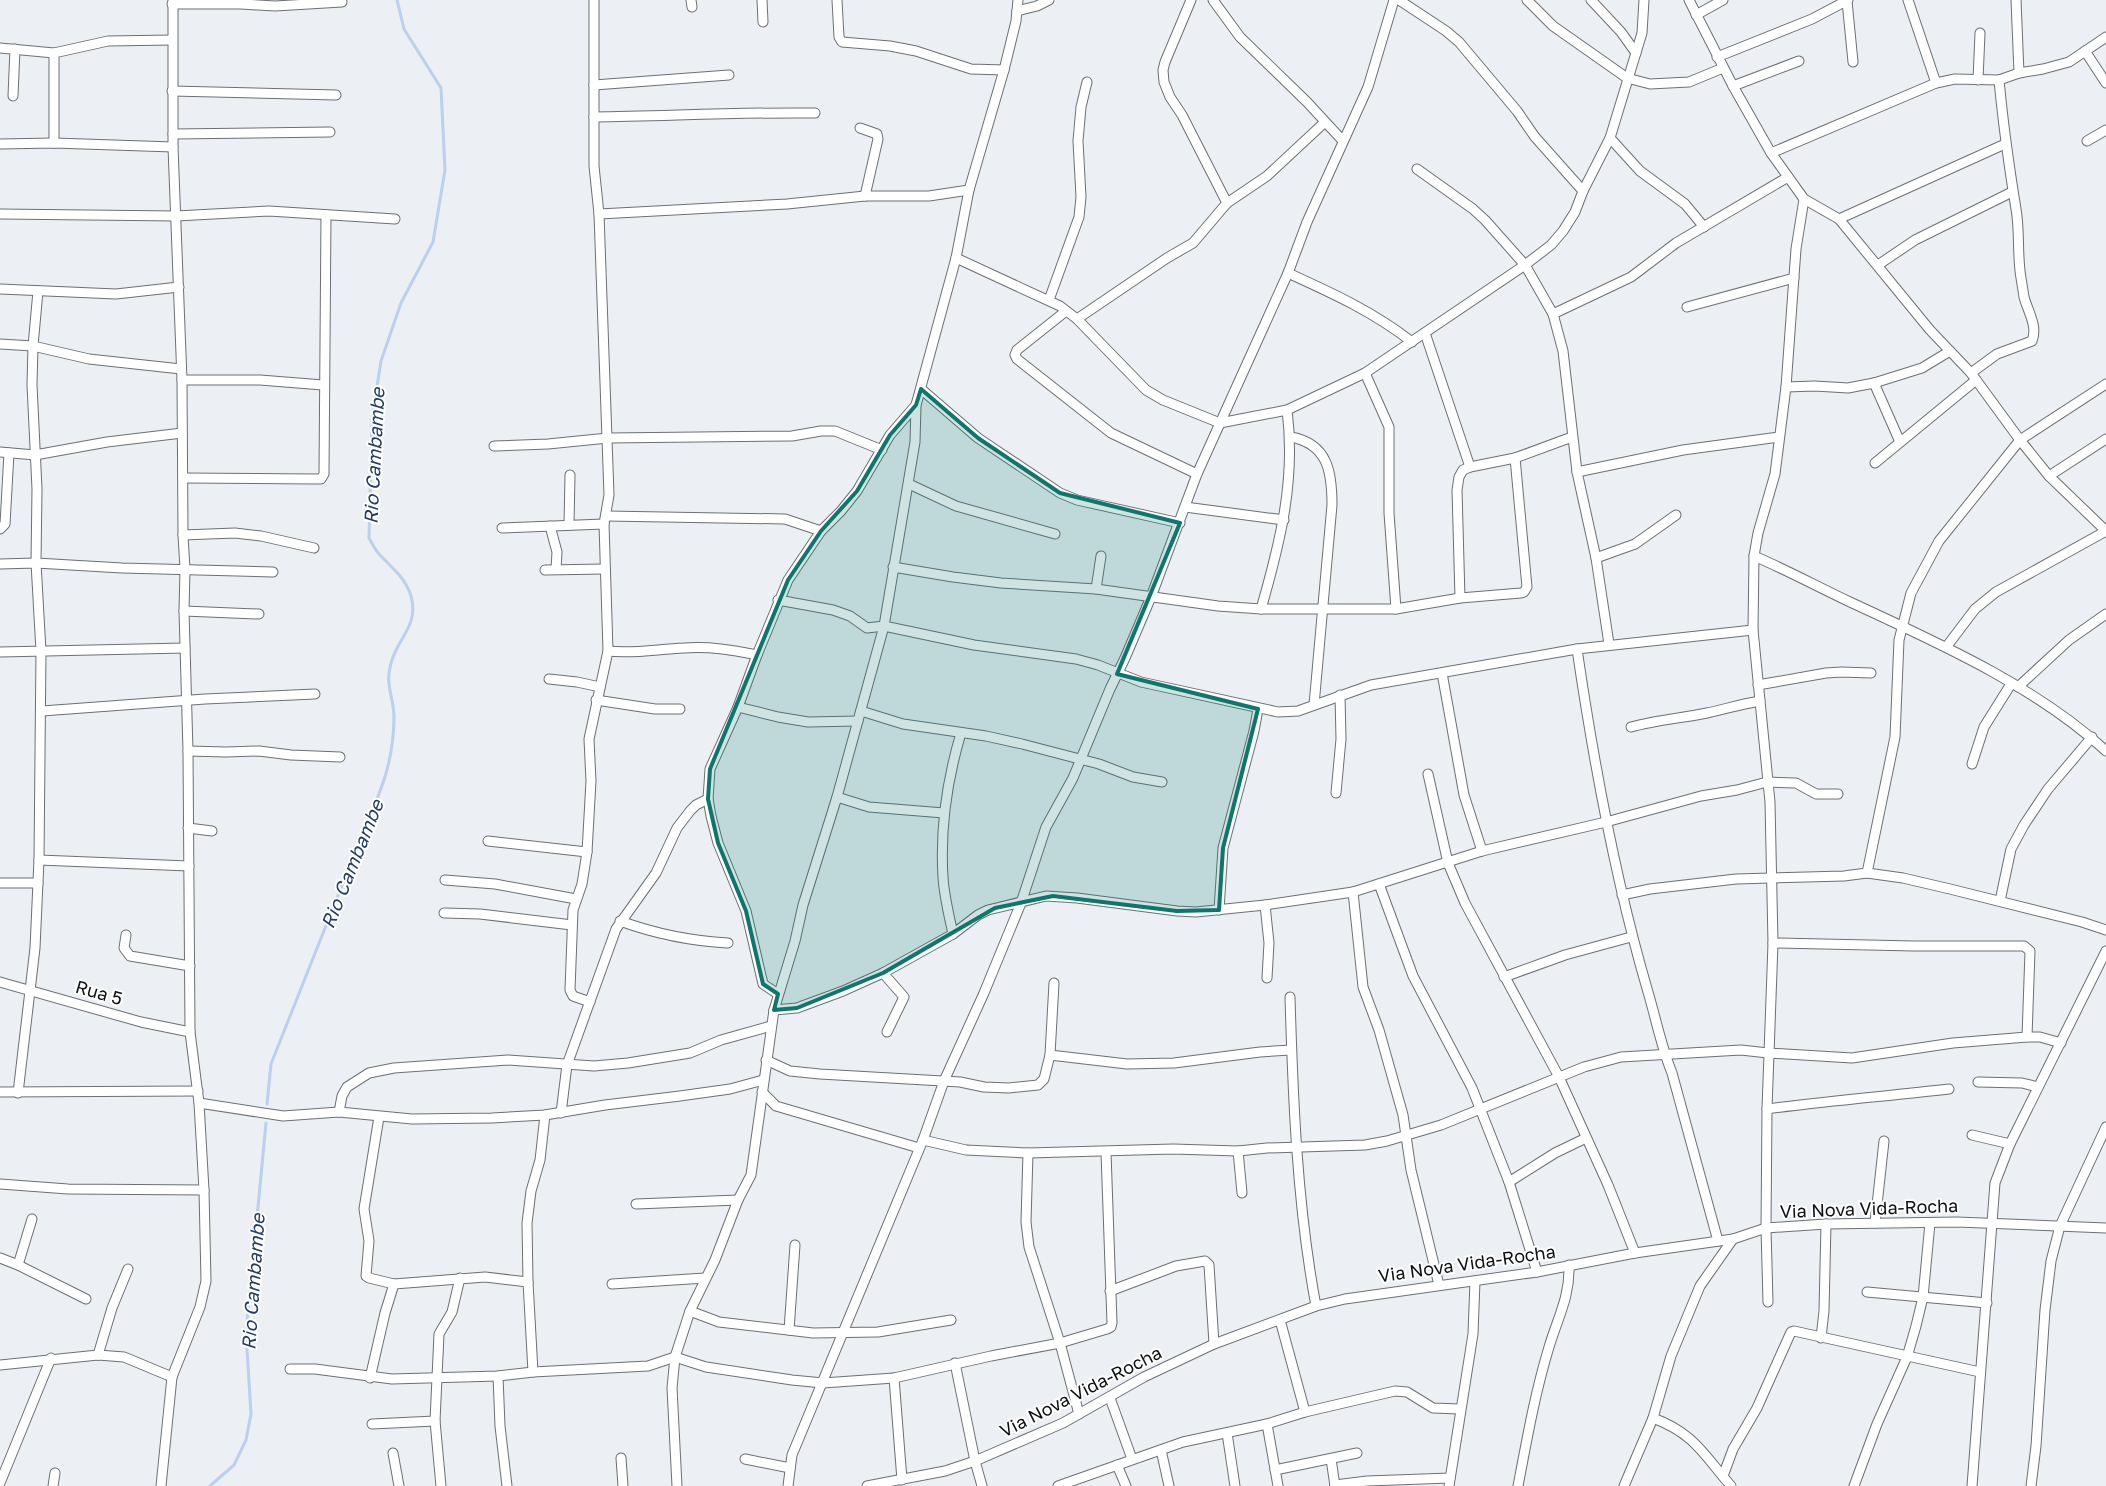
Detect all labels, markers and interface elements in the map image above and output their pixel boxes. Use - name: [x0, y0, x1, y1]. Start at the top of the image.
- water label: Rio Cambambe: [358, 385, 389, 525]
- water label: Rio Cambambe: [315, 794, 389, 931]
- street label: Rua 5: [73, 975, 125, 1009]
- street label: Via Nova Vida-Rocha: [1779, 1194, 1959, 1222]
- water label: Rio Cambambe: [236, 1211, 269, 1351]
- street label: Via Nova Vida-Rocha: [1377, 1240, 1557, 1286]
- street label: Via Nova Vida-Rocha: [996, 1341, 1165, 1441]

